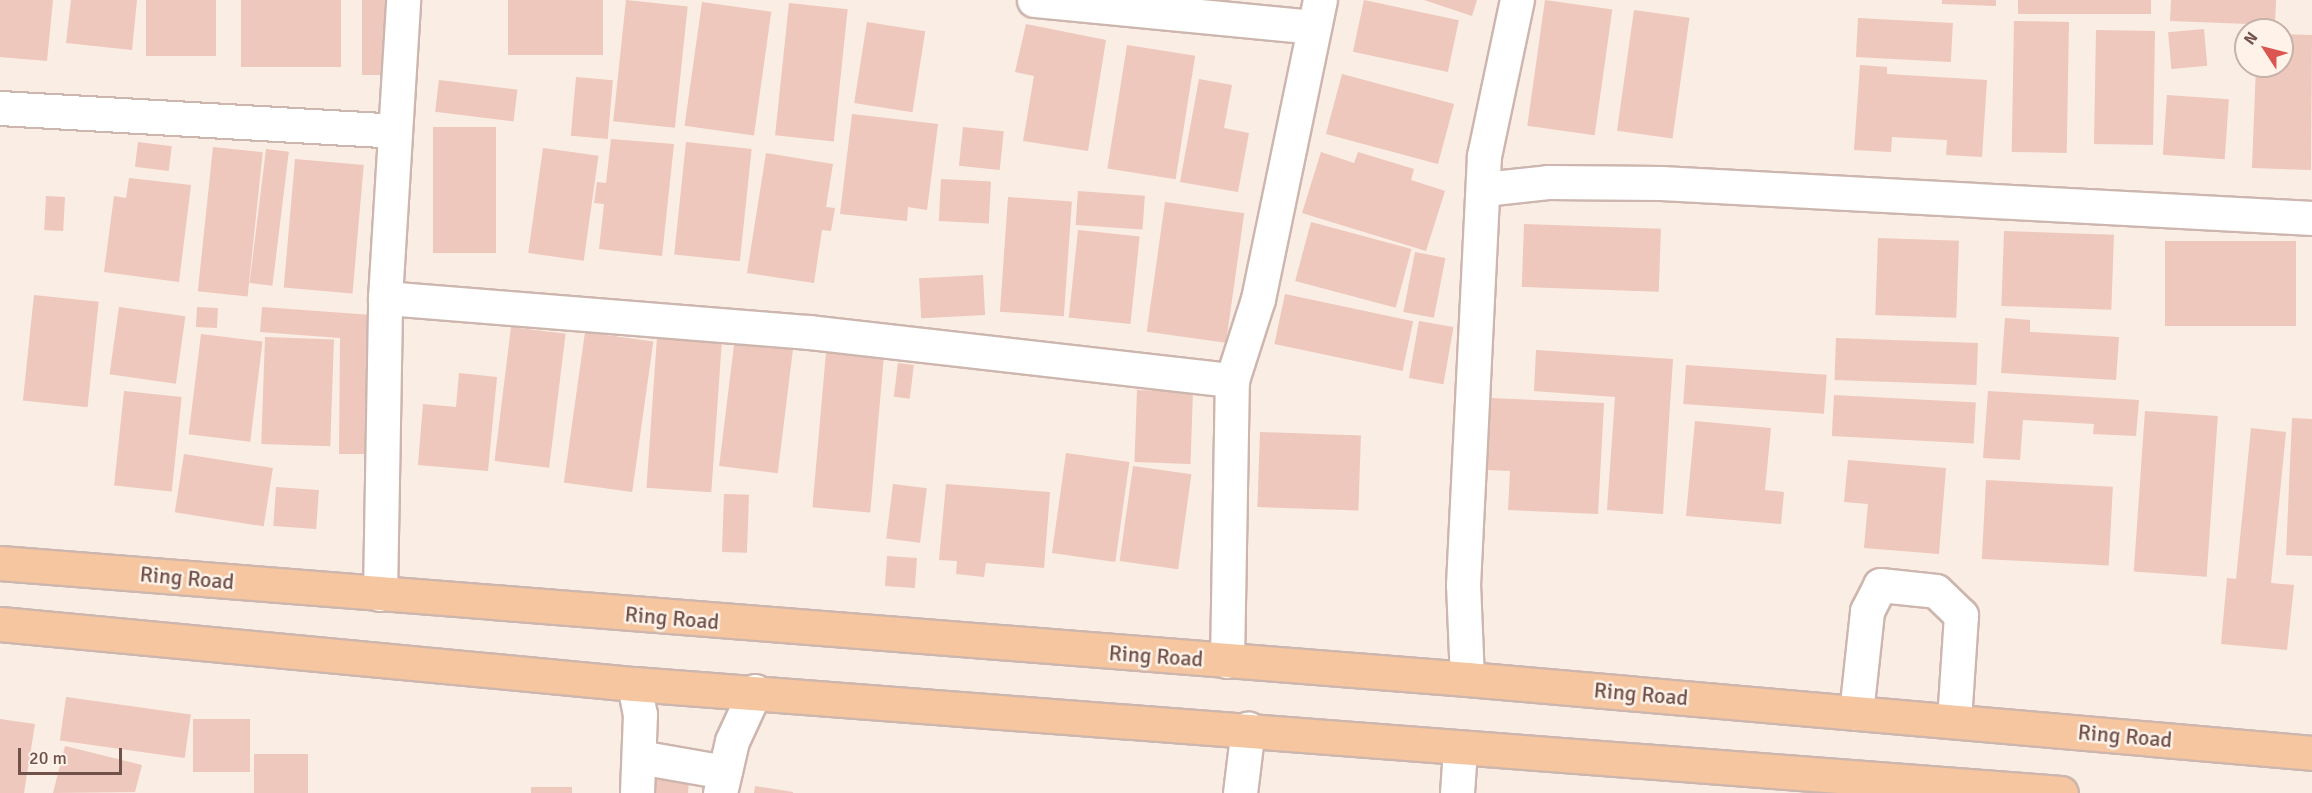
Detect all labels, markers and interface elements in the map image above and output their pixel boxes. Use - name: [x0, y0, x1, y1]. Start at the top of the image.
- north arrow: [2234, 18, 2294, 78]
- text: N: [2240, 28, 2262, 49]
- street label: Ring Road: [139, 561, 235, 595]
- street label: Ring Road: [624, 601, 720, 635]
- street label: Ring Road: [1108, 640, 1204, 672]
- street label: Ring Road: [1593, 677, 1689, 711]
- street label: Ring Road: [2077, 719, 2173, 753]
- scale bar: [21, 736, 124, 774]
- text: 20 m: [29, 747, 67, 769]

